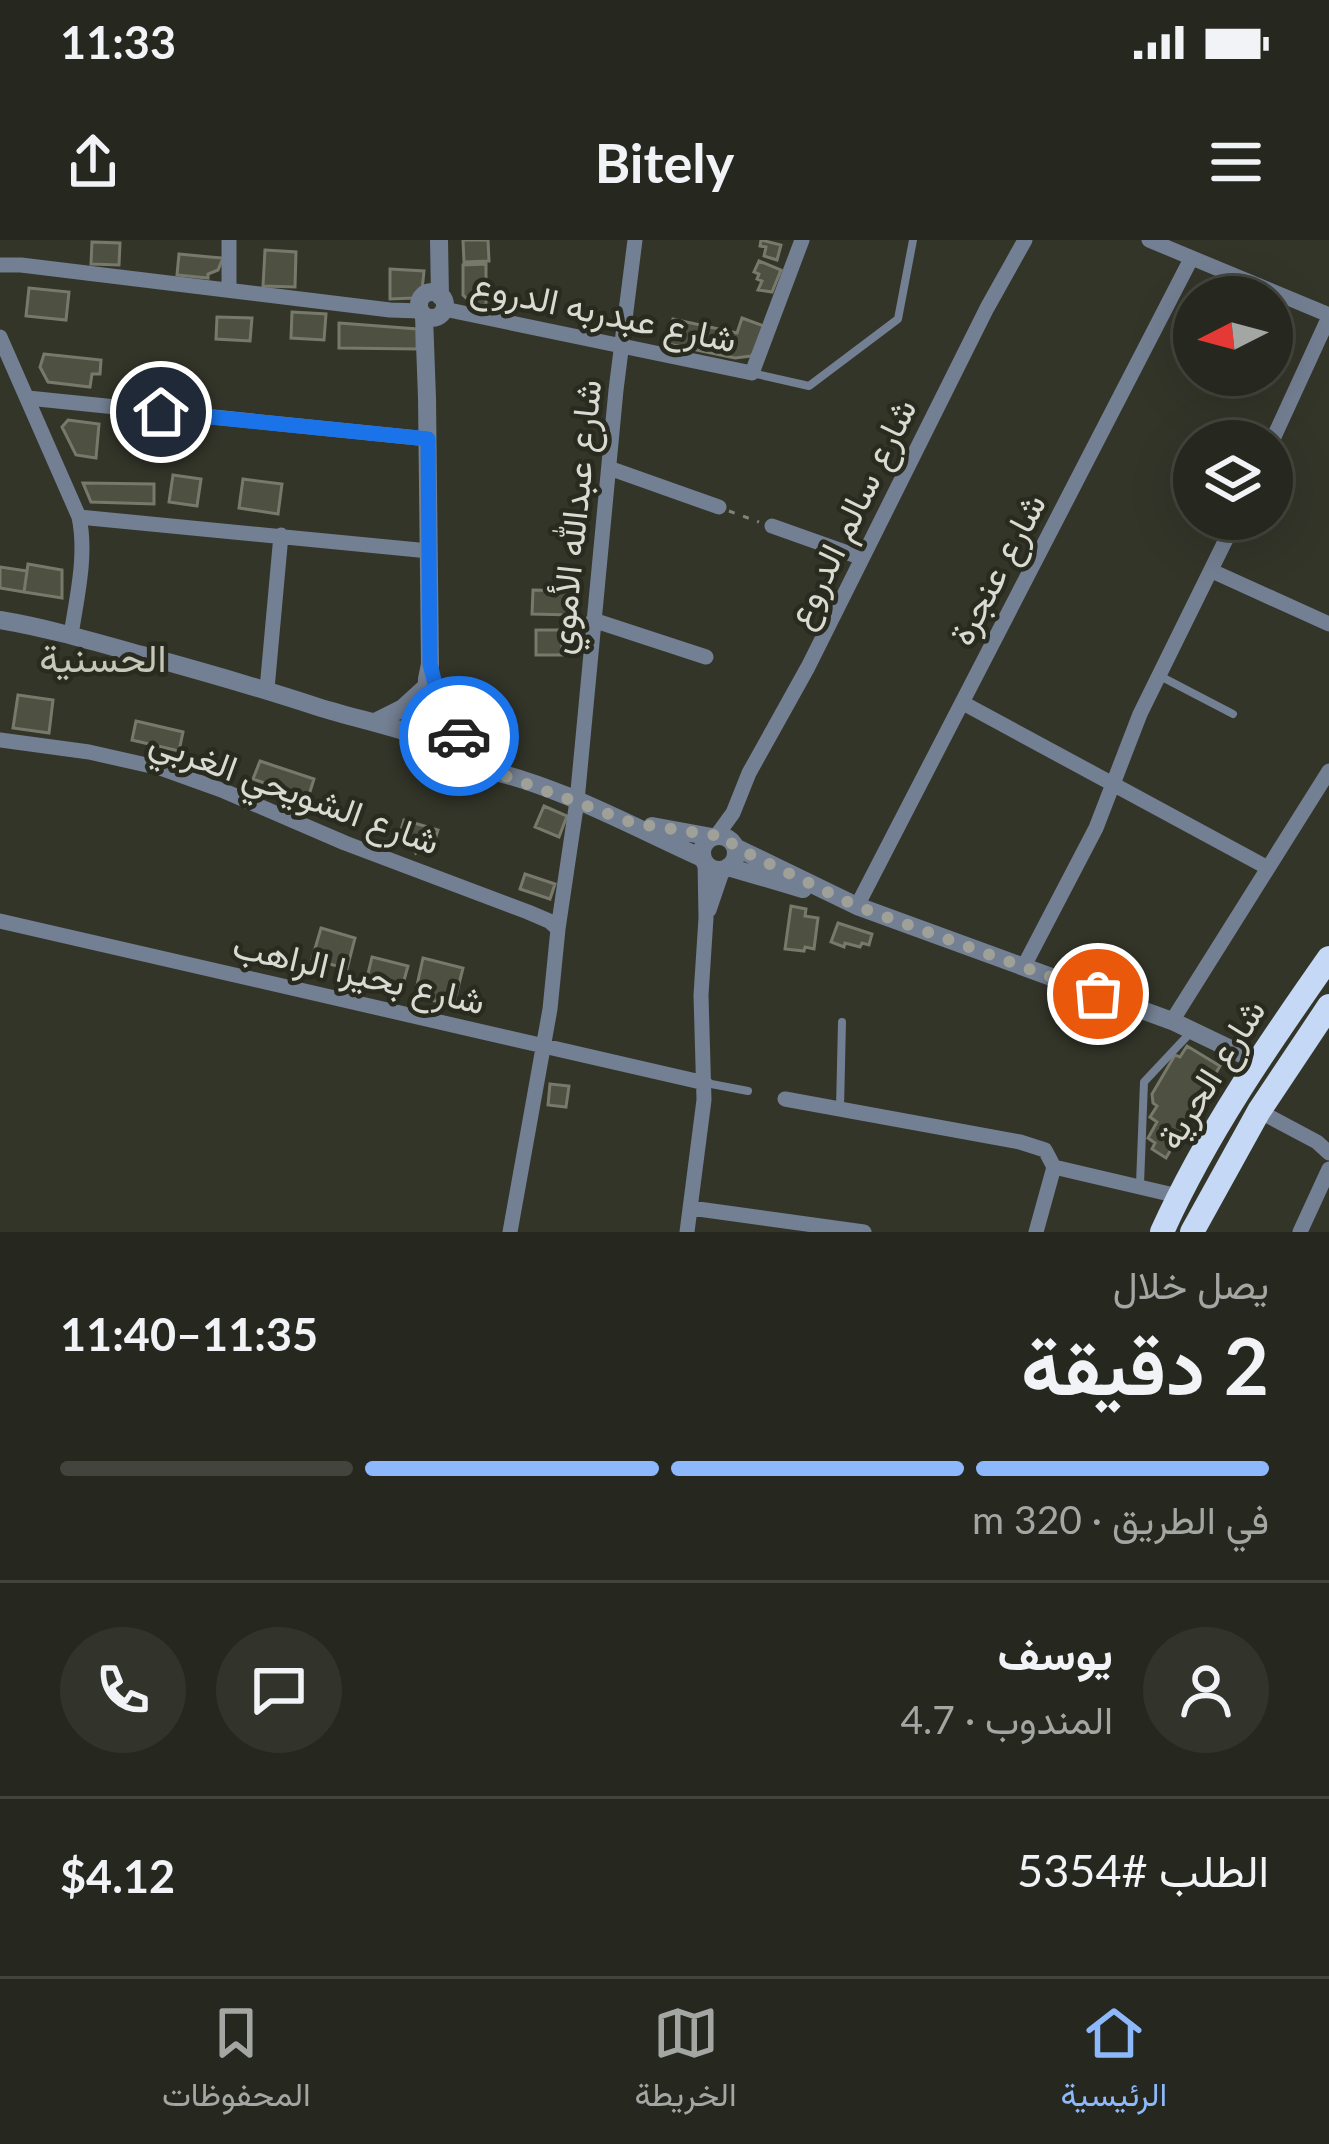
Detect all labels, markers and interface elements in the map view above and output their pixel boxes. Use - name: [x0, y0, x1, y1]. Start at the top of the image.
- text: 11:33: [60, 15, 176, 69]
- icon: share: [60, 129, 126, 195]
- icon: menu: [1203, 129, 1269, 195]
- text: Bitely: [595, 130, 734, 195]
- street label: شارع عبدربه الدروع: [467, 261, 741, 365]
- north arrow: [1173, 276, 1293, 396]
- map controls: [1173, 276, 1293, 540]
- pin: [110, 361, 212, 463]
- street label: شارع عبدالله الأموي: [537, 377, 618, 657]
- icon: home: [128, 379, 194, 445]
- street label: شارع سالم الدروع: [776, 391, 928, 636]
- button: layers: [1173, 420, 1293, 540]
- street label: شارع عنجرة: [938, 485, 1058, 654]
- district label: الحسنية: [39, 634, 167, 681]
- courier: [399, 676, 519, 796]
- icon: car: [426, 703, 492, 769]
- street label: شارع الشويحي الغربي: [142, 717, 446, 871]
- street label: شارع بحيرا الراهب: [228, 922, 489, 1026]
- pin: [1047, 943, 1149, 1045]
- icon: bag: [1065, 961, 1131, 1027]
- street label: شارع الحرية: [1147, 990, 1277, 1159]
- text: يصل خلال: [1113, 1261, 1269, 1307]
- text: 11:35–11:40: [60, 1307, 318, 1361]
- text: 2 دقيقة: [1021, 1318, 1269, 1412]
- text: في الطريق · 320 m: [972, 1496, 1269, 1542]
- text: يوسف: [998, 1626, 1113, 1680]
- button: phone: [60, 1627, 186, 1753]
- button: chat: [216, 1627, 342, 1753]
- button: person: [1143, 1627, 1269, 1753]
- text: المندوب · 4.7: [900, 1696, 1113, 1742]
- text: الطلب #5354: [1017, 1843, 1269, 1897]
- text: $4.12: [60, 1849, 175, 1903]
- tab: المحفوظات: [162, 2000, 311, 2124]
- tab: الخريطة: [634, 2000, 737, 2124]
- tab: الرئيسية: [1060, 2000, 1167, 2124]

